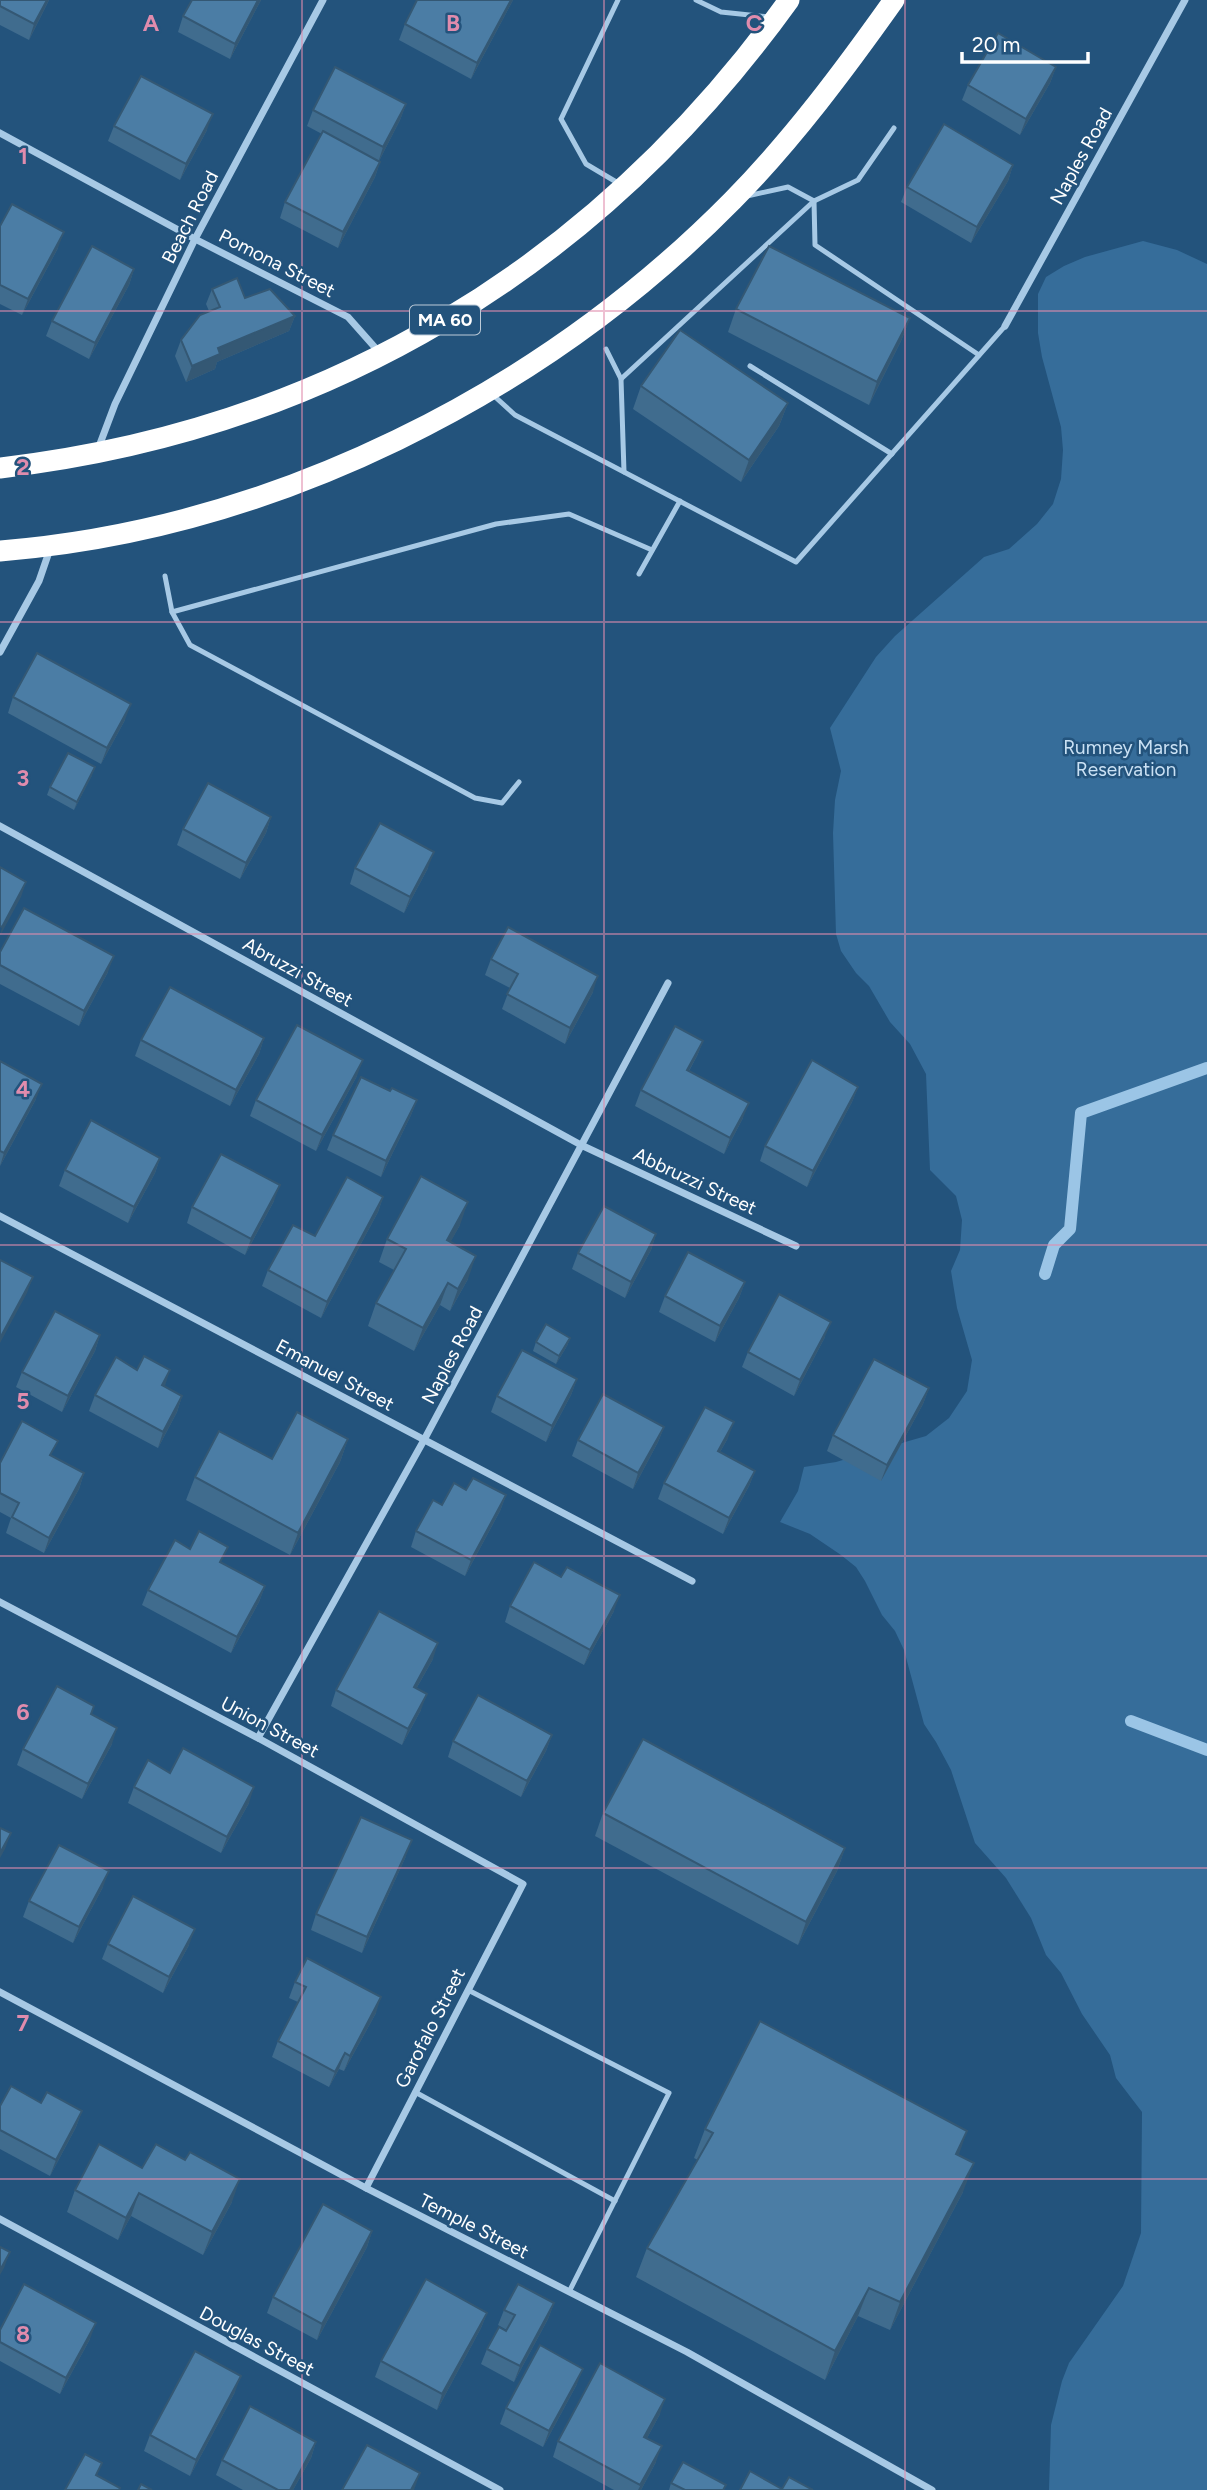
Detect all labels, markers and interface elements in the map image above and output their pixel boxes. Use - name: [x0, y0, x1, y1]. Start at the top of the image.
- text: A: [143, 9, 160, 37]
- text: B: [446, 9, 460, 37]
- text: C: [746, 9, 763, 37]
- scale bar: [962, 21, 1088, 65]
- text: 20 m: [972, 32, 1020, 57]
- street label: Naples Road: [1045, 103, 1117, 209]
- text: 1: [18, 142, 28, 170]
- street label: Beach Road: [157, 167, 223, 267]
- street label: Pomona Street: [215, 224, 339, 302]
- road number: MA 60: [410, 306, 480, 334]
- text: 2: [16, 453, 30, 481]
- park label: Rumney Marsh Reservation: [1063, 736, 1189, 781]
- text: 3: [17, 764, 29, 792]
- street label: Abruzzi Street: [239, 932, 357, 1012]
- text: 4: [16, 1075, 30, 1103]
- street label: Abbruzzi Street: [630, 1142, 760, 1220]
- street label: Naples Road: [417, 1302, 487, 1408]
- street label: Emanuel Street: [272, 1334, 398, 1416]
- text: 5: [16, 1387, 30, 1415]
- street label: Union Street: [217, 1692, 323, 1762]
- text: 6: [16, 1698, 30, 1726]
- street label: Garofalo Street: [390, 1964, 470, 2092]
- text: 7: [17, 2009, 30, 2037]
- street label: Temple Street: [416, 2189, 532, 2263]
- street label: Douglas Street: [196, 2301, 318, 2381]
- text: 8: [16, 2320, 30, 2348]

